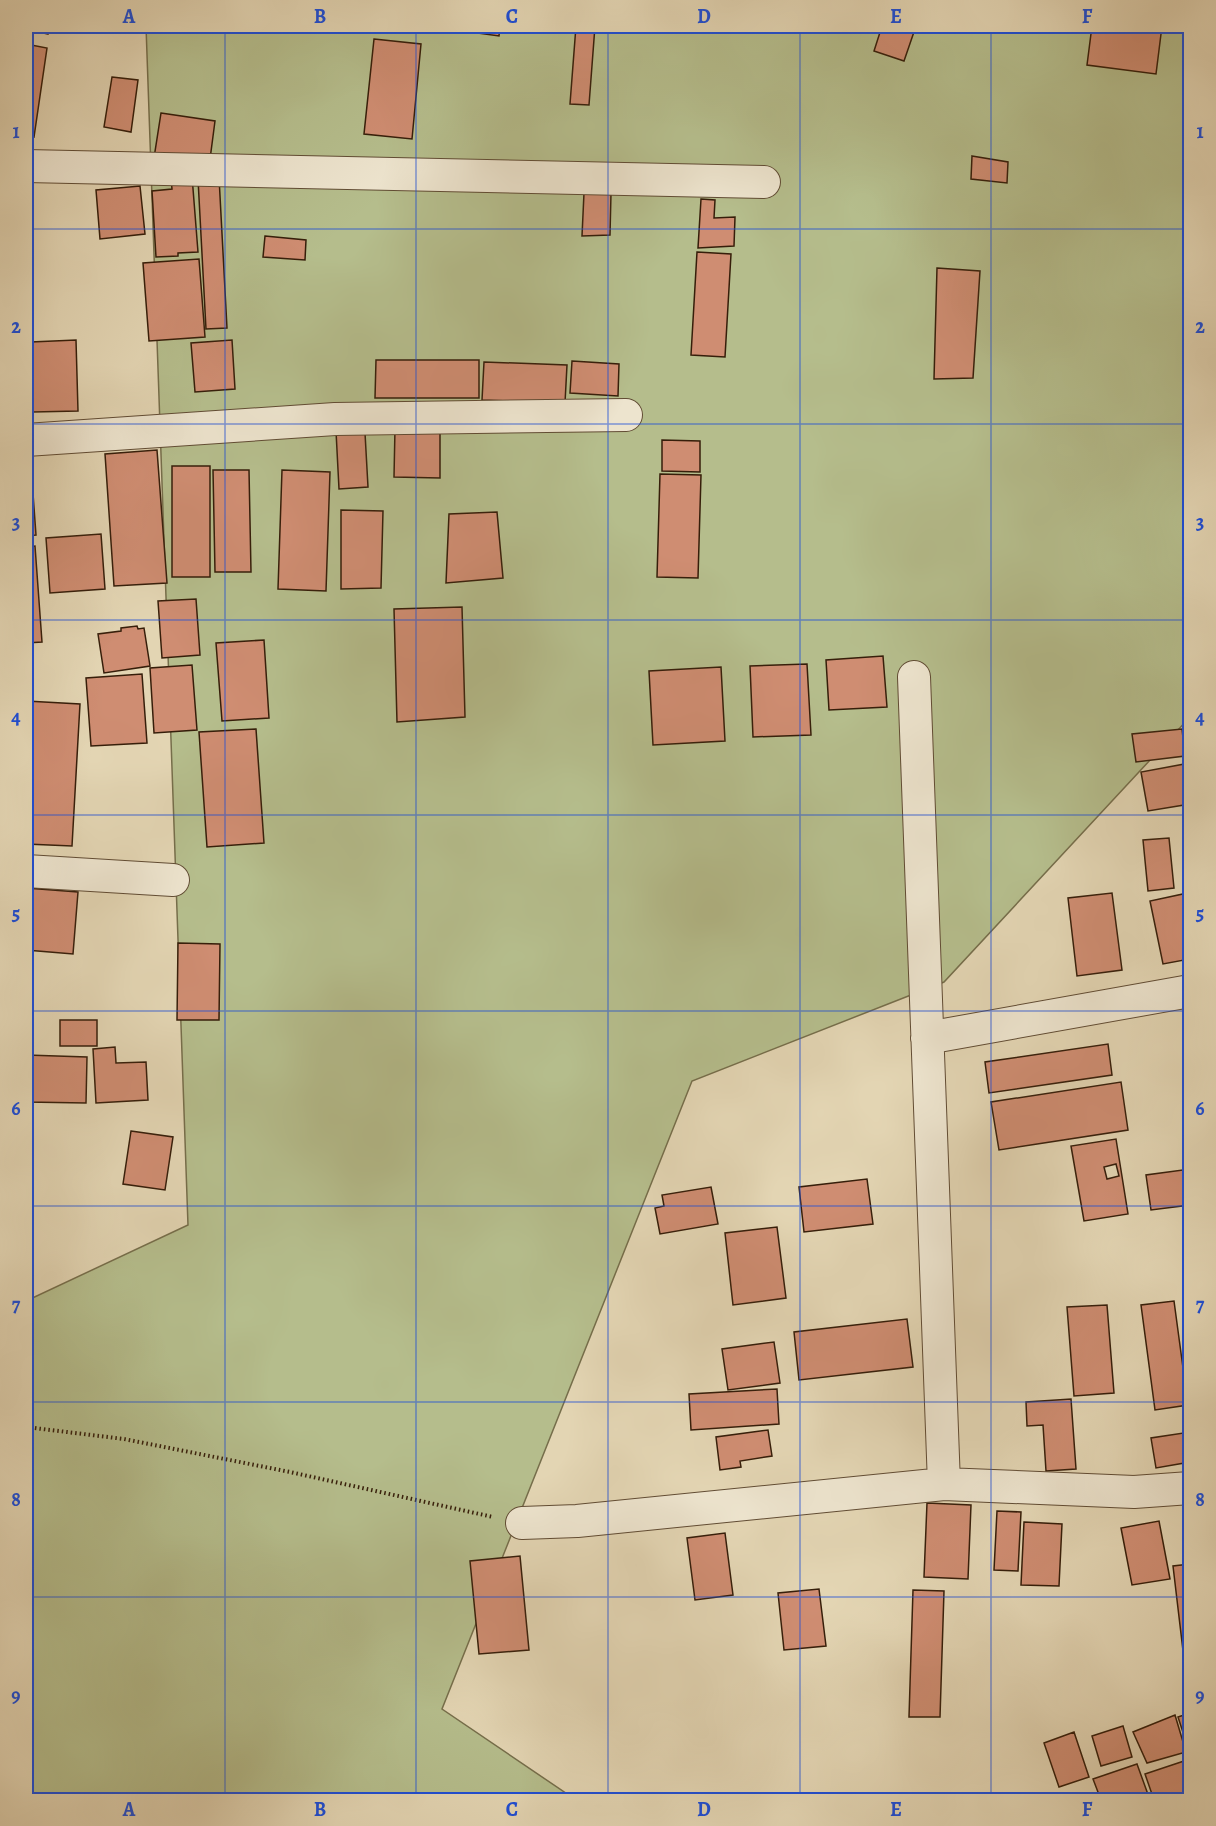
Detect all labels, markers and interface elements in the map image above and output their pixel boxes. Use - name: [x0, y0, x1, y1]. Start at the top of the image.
- text: A: [122, 3, 136, 30]
- text: B: [314, 3, 326, 30]
- text: C: [506, 3, 518, 30]
- text: D: [697, 3, 711, 30]
- text: E: [890, 3, 902, 30]
- text: F: [1082, 3, 1093, 30]
- text: 1: [12, 118, 20, 145]
- text: 1: [1196, 118, 1204, 145]
- text: 2: [11, 313, 21, 340]
- text: 2: [1195, 313, 1205, 340]
- text: 3: [12, 509, 20, 536]
- text: 3: [1196, 509, 1204, 536]
- text: 4: [11, 704, 21, 731]
- text: 4: [1195, 704, 1205, 731]
- text: 5: [12, 900, 20, 927]
- text: 5: [1196, 900, 1204, 927]
- text: 6: [11, 1095, 21, 1122]
- text: 6: [1195, 1095, 1205, 1122]
- text: 7: [12, 1291, 21, 1318]
- text: 7: [1196, 1291, 1205, 1318]
- text: 8: [11, 1486, 21, 1513]
- text: 8: [1195, 1486, 1205, 1513]
- text: 9: [11, 1682, 21, 1709]
- text: 9: [1195, 1682, 1205, 1709]
- text: A: [122, 1796, 136, 1823]
- text: B: [314, 1796, 326, 1823]
- text: C: [506, 1796, 518, 1823]
- text: D: [697, 1796, 711, 1823]
- text: E: [890, 1796, 902, 1823]
- text: F: [1082, 1796, 1093, 1823]

